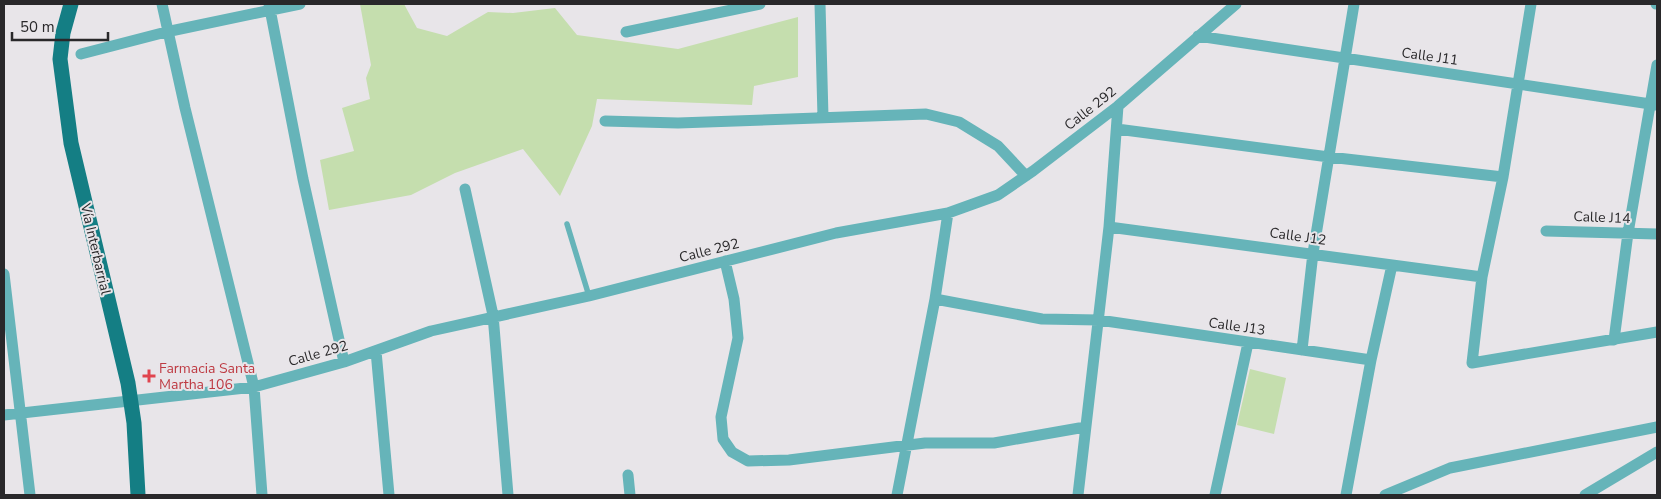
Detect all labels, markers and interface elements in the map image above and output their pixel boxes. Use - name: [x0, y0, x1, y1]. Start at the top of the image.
- scale bar: [12, 10, 109, 42]
- text: 50 m: [20, 17, 55, 37]
- street label: Calle J11: [1400, 43, 1460, 70]
- street label: Calle 292: [1060, 82, 1120, 135]
- street label: Vía Interbarrial: [76, 201, 115, 297]
- street label: Calle J14: [1573, 207, 1631, 228]
- street label: Calle J12: [1268, 223, 1328, 250]
- street label: Calle 292: [677, 234, 741, 267]
- street label: Calle J13: [1207, 313, 1267, 340]
- street label: Calle 292: [286, 336, 350, 371]
- place label: Farmacia Santa Martha 106: [159, 359, 255, 394]
- marker: Farmacia Santa Martha 106: [143, 370, 155, 382]

